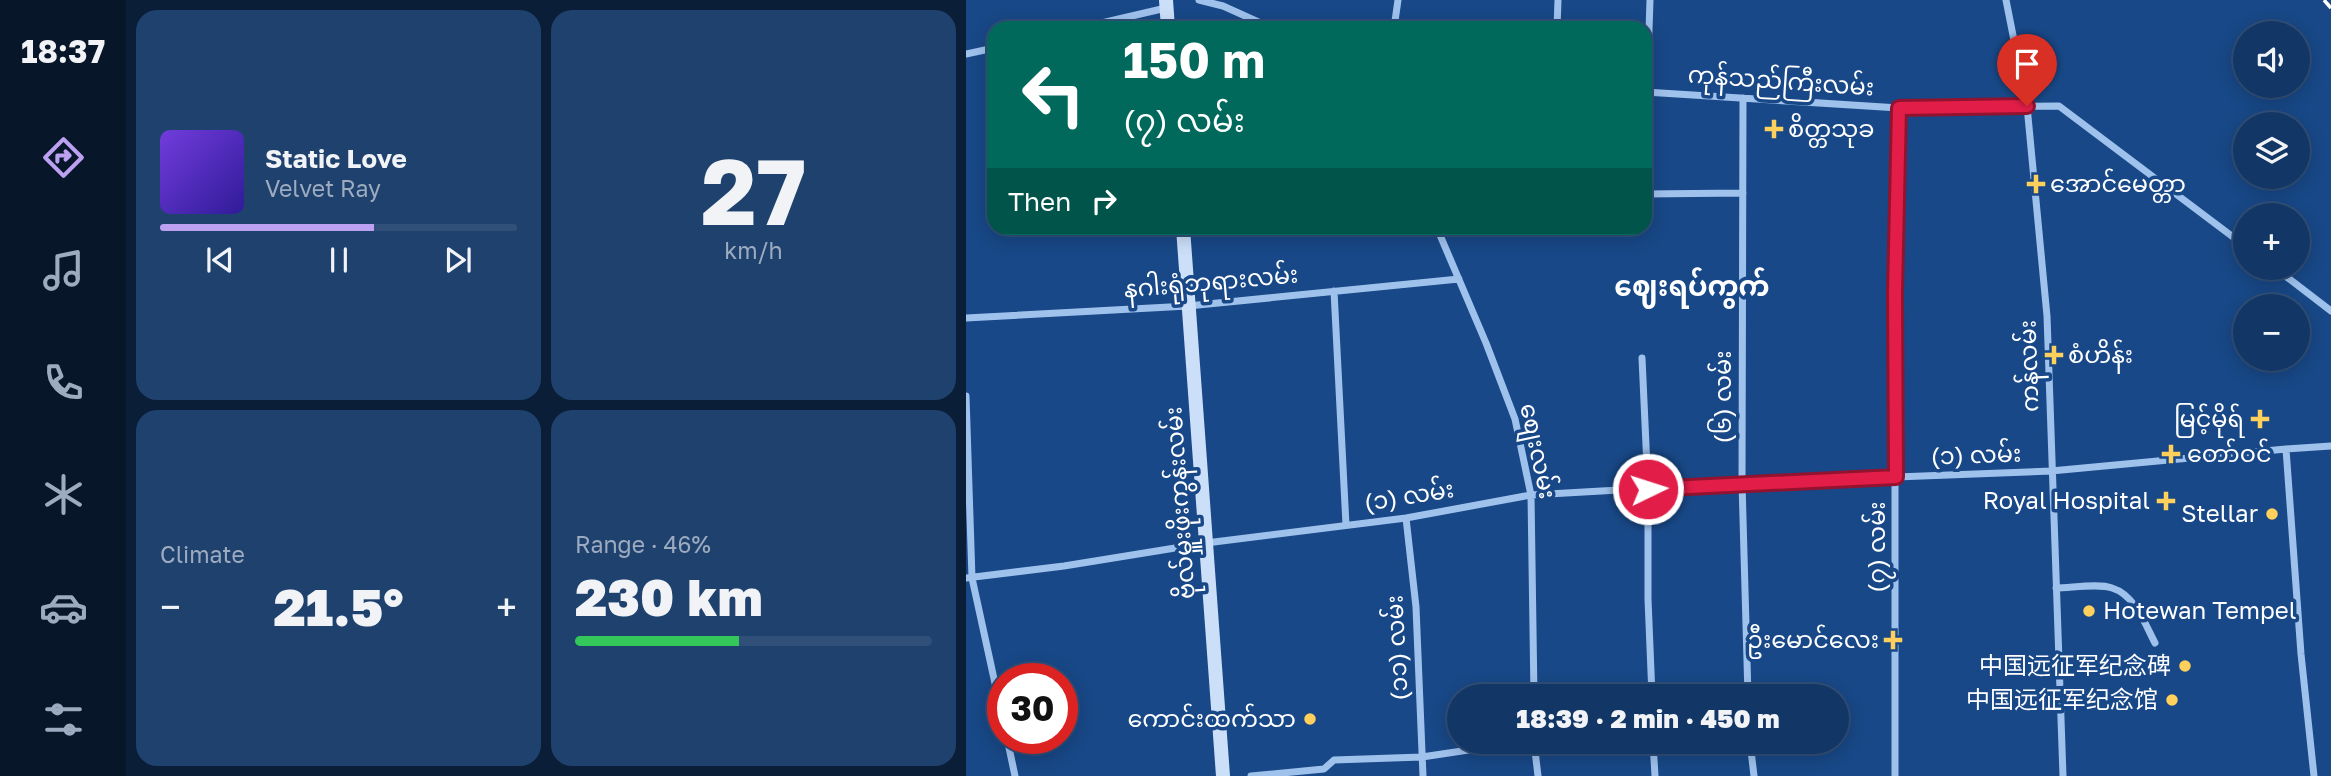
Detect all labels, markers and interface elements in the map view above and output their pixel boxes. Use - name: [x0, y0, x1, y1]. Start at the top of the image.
- map controls: [2233, 21, 2310, 371]
- button: sound: [2233, 21, 2310, 98]
- text: 150 m: [1123, 30, 1265, 89]
- text: 18:37: [21, 32, 105, 70]
- pin: [1997, 34, 2057, 106]
- icon: arrive: [2008, 45, 2046, 83]
- icon: left: [1008, 49, 1099, 140]
- street label: ကုန်သည်ကြီးလမ်း: [1687, 59, 1875, 106]
- text: (၇) လမ်း: [1123, 101, 1245, 139]
- button: layers: [2233, 112, 2310, 189]
- place label: စိတ္တသုခ: [1788, 113, 1874, 148]
- marker: စိတ္တသုခ: [1766, 121, 1782, 137]
- icon: directions: [39, 133, 88, 182]
- text: 27: [701, 136, 806, 245]
- text: Static Love: [265, 143, 407, 174]
- place label: အောင်မေတ္တာ: [2050, 168, 2186, 203]
- text: Velvet Ray: [265, 174, 381, 202]
- marker: အောင်မေတ္တာ: [2028, 176, 2044, 192]
- icon: right: [1085, 182, 1123, 220]
- text: Then: [1008, 186, 1071, 217]
- button: +: [2233, 203, 2310, 280]
- text: km/h: [724, 236, 783, 264]
- icon: previous: [201, 241, 239, 279]
- icon: pause: [320, 241, 358, 279]
- icon: next: [439, 241, 477, 279]
- icon: music: [39, 246, 88, 295]
- street label: နဂါးရုံဘုရားလမ်း: [1122, 258, 1300, 309]
- district label: ဈေးရပ်ကွက်: [1614, 267, 1770, 309]
- button: −: [2233, 294, 2310, 371]
- street label: ကန်လမ်း: [2011, 319, 2050, 413]
- place label: စံဟိန်း: [2068, 339, 2133, 374]
- marker: စံဟိန်း: [2046, 347, 2062, 363]
- street label: (၆) လမ်း: [1707, 350, 1736, 444]
- icon: phone: [39, 358, 88, 407]
- street label: စျေးလမ်း: [1509, 400, 1564, 502]
- place label: မြင့်မိုရ်: [2174, 403, 2245, 438]
- street label: ဗိုလ်မှူးဖိုးကွန်းလမ်း: [1157, 406, 1206, 600]
- marker: မြင့်မိုရ်: [2250, 409, 2270, 429]
- street label: (၁) လမ်း: [1930, 437, 2022, 470]
- place label: တော်ဝင်: [2187, 438, 2272, 467]
- marker: တော်ဝင်: [2161, 444, 2181, 464]
- position arrow: [1611, 452, 1685, 526]
- icon: climate: [39, 470, 88, 519]
- street label: (၁) လမ်း: [1362, 473, 1456, 516]
- place label: Royal Hospital: [1983, 485, 2150, 514]
- marker: Royal Hospital: [2156, 491, 2176, 511]
- place label: Stellar: [2181, 498, 2258, 527]
- street label: (၇) လမ်း: [1861, 501, 1896, 593]
- marker: Stellar: [2264, 506, 2280, 522]
- text: Range · 46%: [575, 530, 711, 558]
- text: Climate: [160, 540, 245, 568]
- text: 230 km: [575, 565, 763, 627]
- text: 21.5°: [274, 575, 403, 637]
- icon: car: [39, 583, 88, 632]
- text: −: [160, 584, 181, 629]
- text: +: [496, 584, 517, 629]
- street label: (၁၁) လမ်း: [1378, 595, 1413, 702]
- place label: Hotewan Tempel: [2103, 595, 2296, 624]
- marker: Hotewan Tempel: [2081, 603, 2097, 619]
- place label: ဦးမောင်လေး: [1747, 624, 1879, 659]
- marker: ဦးမောင်လေး: [1885, 632, 1901, 648]
- place label: 中国远征军纪念碑: [1979, 650, 2171, 679]
- marker: 中国远征军纪念碑: [2177, 658, 2193, 674]
- speed limit sign: 30: [987, 663, 1078, 754]
- place label: 中国远征军纪念馆: [1966, 684, 2158, 713]
- marker: 中国远征军纪念馆: [2164, 692, 2180, 708]
- icon: filters: [39, 695, 88, 744]
- place label: ကောင်းထက်သာ: [1127, 703, 1296, 732]
- text: 18:39 · 2 min · 450 m: [1516, 703, 1780, 734]
- marker: ကောင်းထက်သာ: [1302, 711, 1318, 727]

